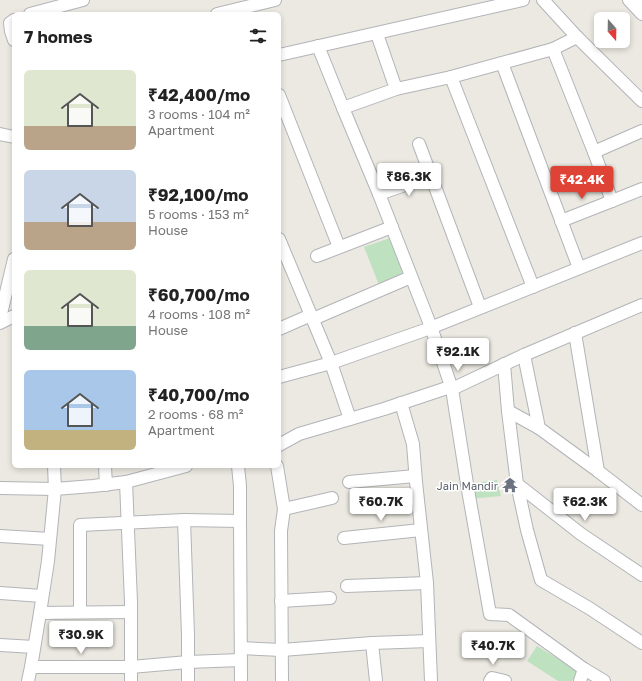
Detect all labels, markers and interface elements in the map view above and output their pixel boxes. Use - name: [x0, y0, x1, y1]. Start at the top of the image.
- north arrow: [594, 12, 630, 48]
- map controls: [594, 12, 630, 48]
- icon: filters: [247, 25, 269, 47]
- text: 7 homes: [24, 26, 92, 47]
- text: ₹42,400/mo: [148, 84, 250, 105]
- icon: home: [56, 86, 104, 134]
- text: 3 rooms · 104 m²: [148, 106, 250, 122]
- text: Apartment: [148, 122, 215, 138]
- pin: ₹86.3K: [376, 163, 442, 197]
- pin: ₹42.4K: [549, 166, 615, 200]
- text: ₹86.3K: [386, 168, 432, 184]
- text: ₹42.4K: [559, 171, 605, 187]
- text: ₹92,100/mo: [148, 184, 248, 205]
- icon: home: [56, 186, 104, 234]
- text: 5 rooms · 153 m²: [148, 206, 249, 222]
- text: House: [148, 222, 188, 238]
- text: ₹60,700/mo: [148, 284, 250, 305]
- icon: home: [56, 286, 104, 334]
- text: 4 rooms · 108 m²: [148, 306, 250, 322]
- text: House: [148, 322, 188, 338]
- pin: ₹92.1K: [425, 338, 491, 372]
- text: ₹92.1K: [436, 343, 480, 359]
- text: ₹40,700/mo: [148, 384, 249, 405]
- icon: home: [56, 386, 104, 434]
- text: 2 rooms · 68 m²: [148, 406, 243, 422]
- text: Apartment: [148, 422, 215, 438]
- temple icon: Jain Mandir: [501, 476, 519, 494]
- place label: Jain Mandir: [437, 479, 499, 492]
- pin: ₹60.7K: [348, 488, 414, 522]
- pin: ₹62.3K: [552, 488, 618, 522]
- text: ₹60.7K: [359, 493, 403, 509]
- text: ₹62.3K: [562, 493, 608, 509]
- pin: ₹30.9K: [48, 621, 114, 655]
- text: ₹30.9K: [58, 626, 104, 642]
- pin: ₹40.7K: [460, 632, 526, 666]
- text: ₹40.7K: [471, 637, 515, 653]

